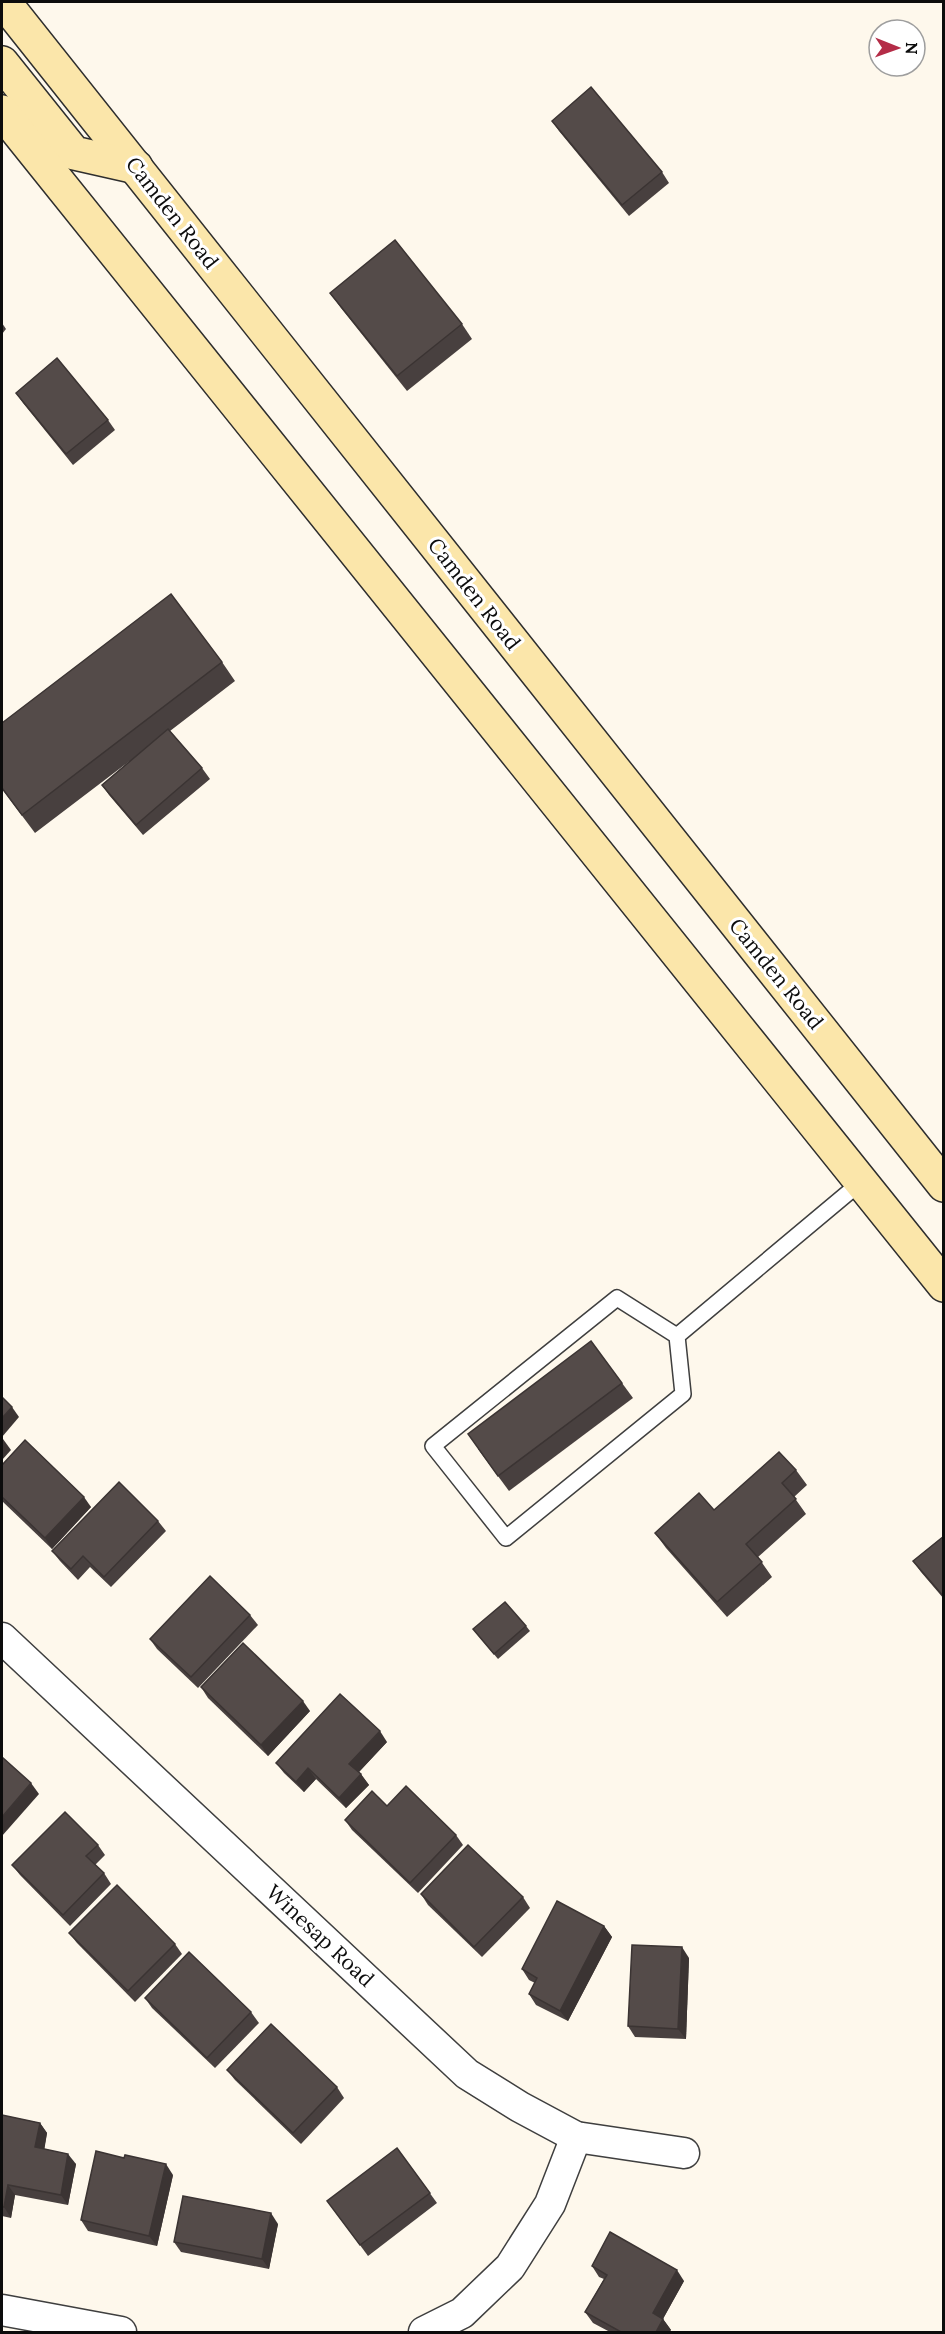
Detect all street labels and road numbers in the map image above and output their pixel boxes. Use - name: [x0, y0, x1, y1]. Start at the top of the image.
- street label: Camden Road: [120, 151, 225, 274]
- street label: Camden Road: [422, 532, 527, 655]
- street label: Camden Road: [723, 913, 829, 1035]
- street label: Winesap Road: [261, 1879, 380, 1993]

